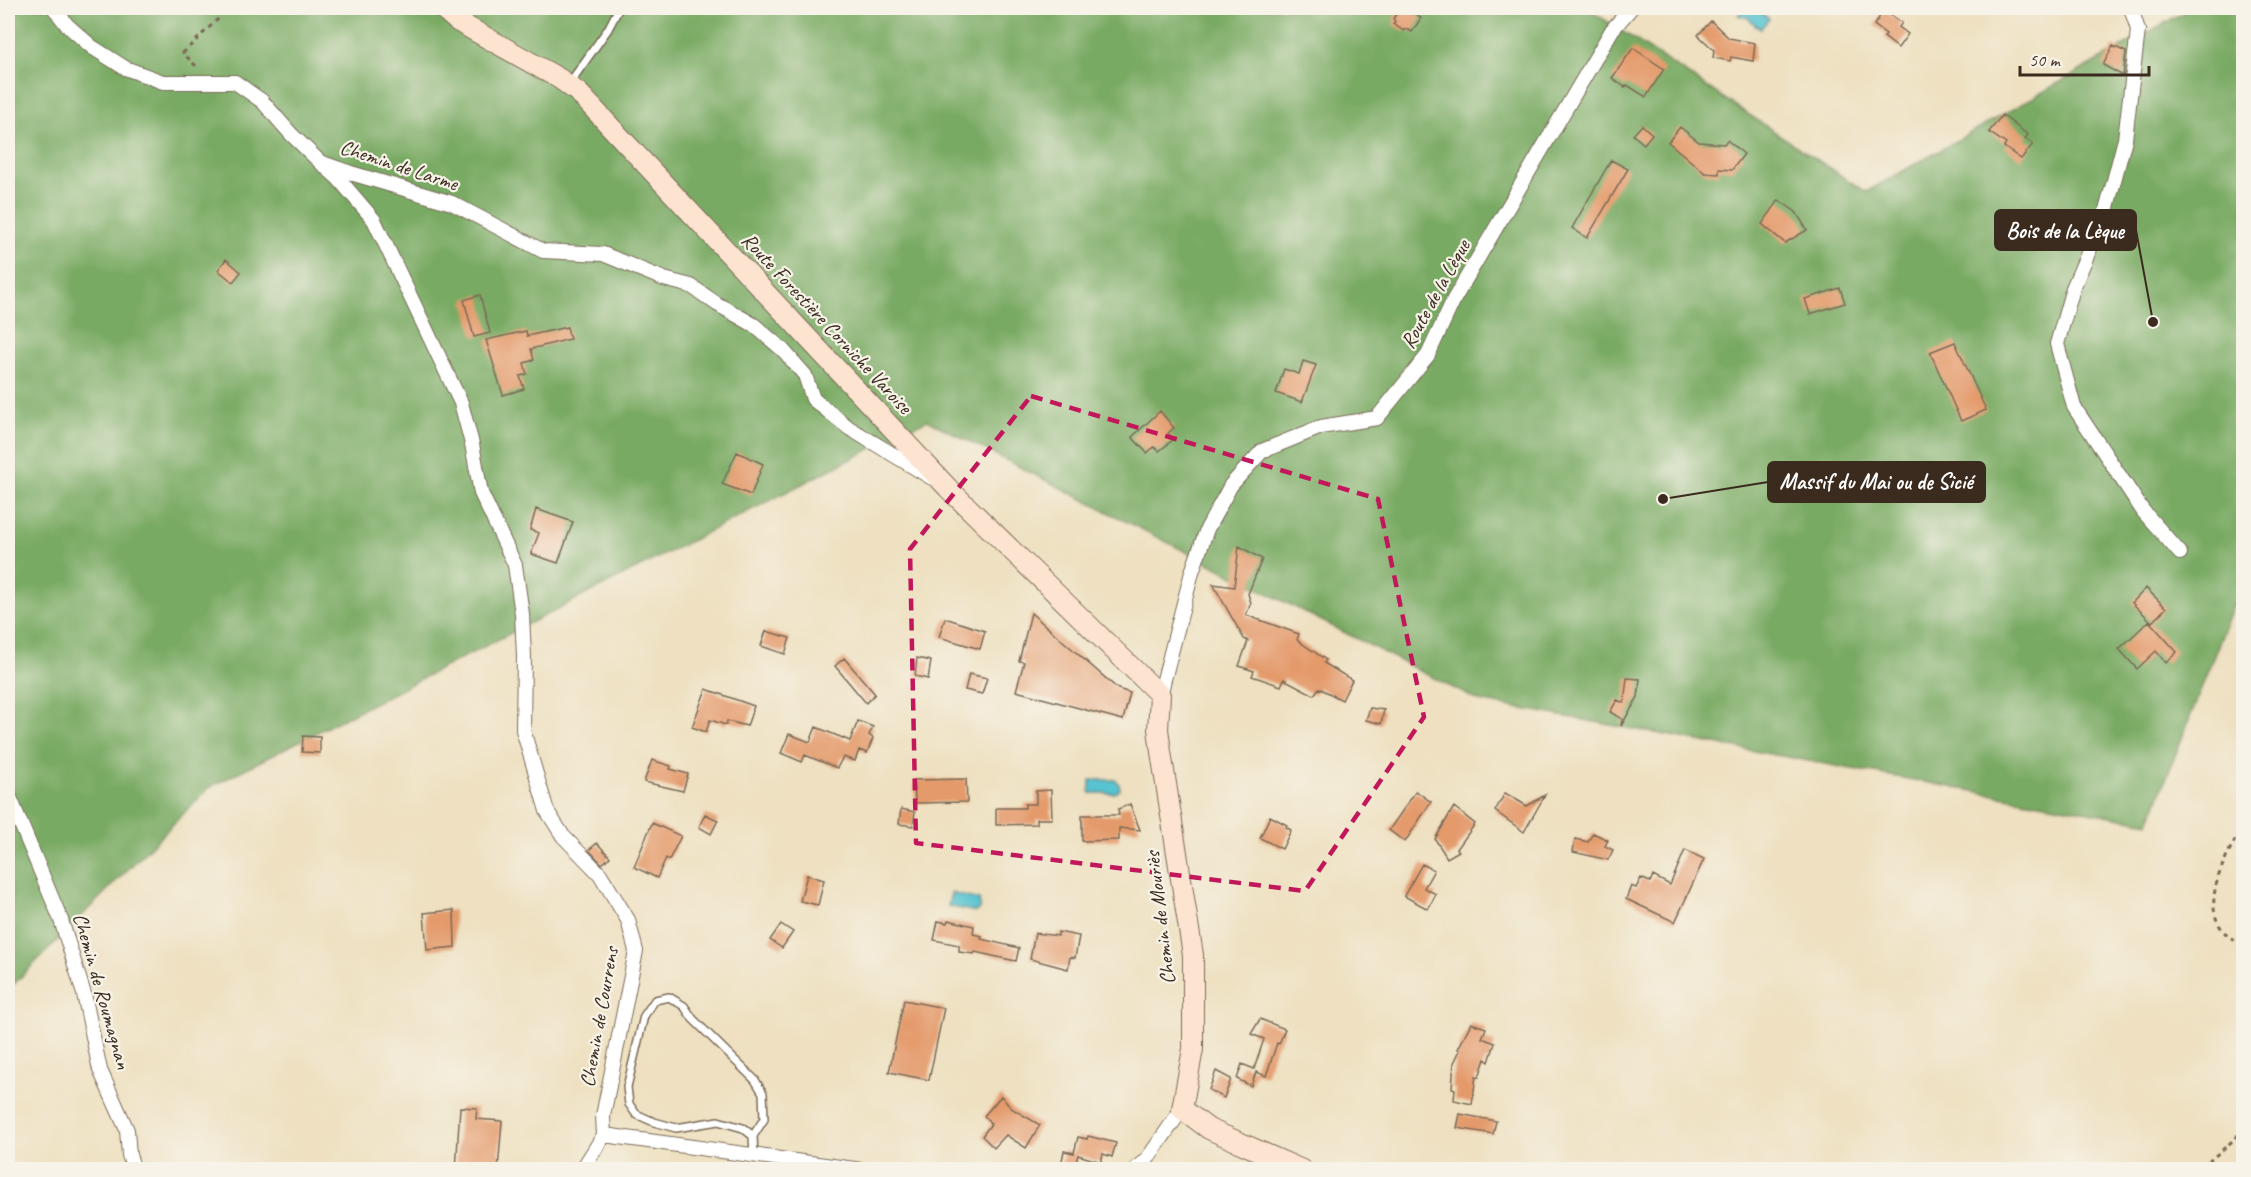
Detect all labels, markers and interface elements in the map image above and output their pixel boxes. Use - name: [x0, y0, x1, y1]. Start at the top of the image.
- scale bar: [2020, 39, 2149, 77]
- text: 50 m: [2029, 49, 2062, 71]
- street label: Chemin de Larme: [337, 134, 462, 197]
- callout: Bois de la Lèque: [1995, 210, 2136, 250]
- text: Bois de la Lèque: [2006, 217, 2125, 245]
- street label: Route Forestière Corniche Varoise: [736, 227, 919, 420]
- street label: Route de la Lèque: [1394, 234, 1476, 353]
- callout: Massif du Mai ou de Sicié: [1768, 462, 1985, 502]
- text: Massif du Mai ou de Sicié: [1780, 468, 1976, 496]
- street label: Chemin de Mouriès: [1139, 848, 1181, 986]
- street label: Chemin de Roumagnan: [67, 910, 137, 1073]
- street label: Chemin de Courrens: [574, 943, 624, 1089]

